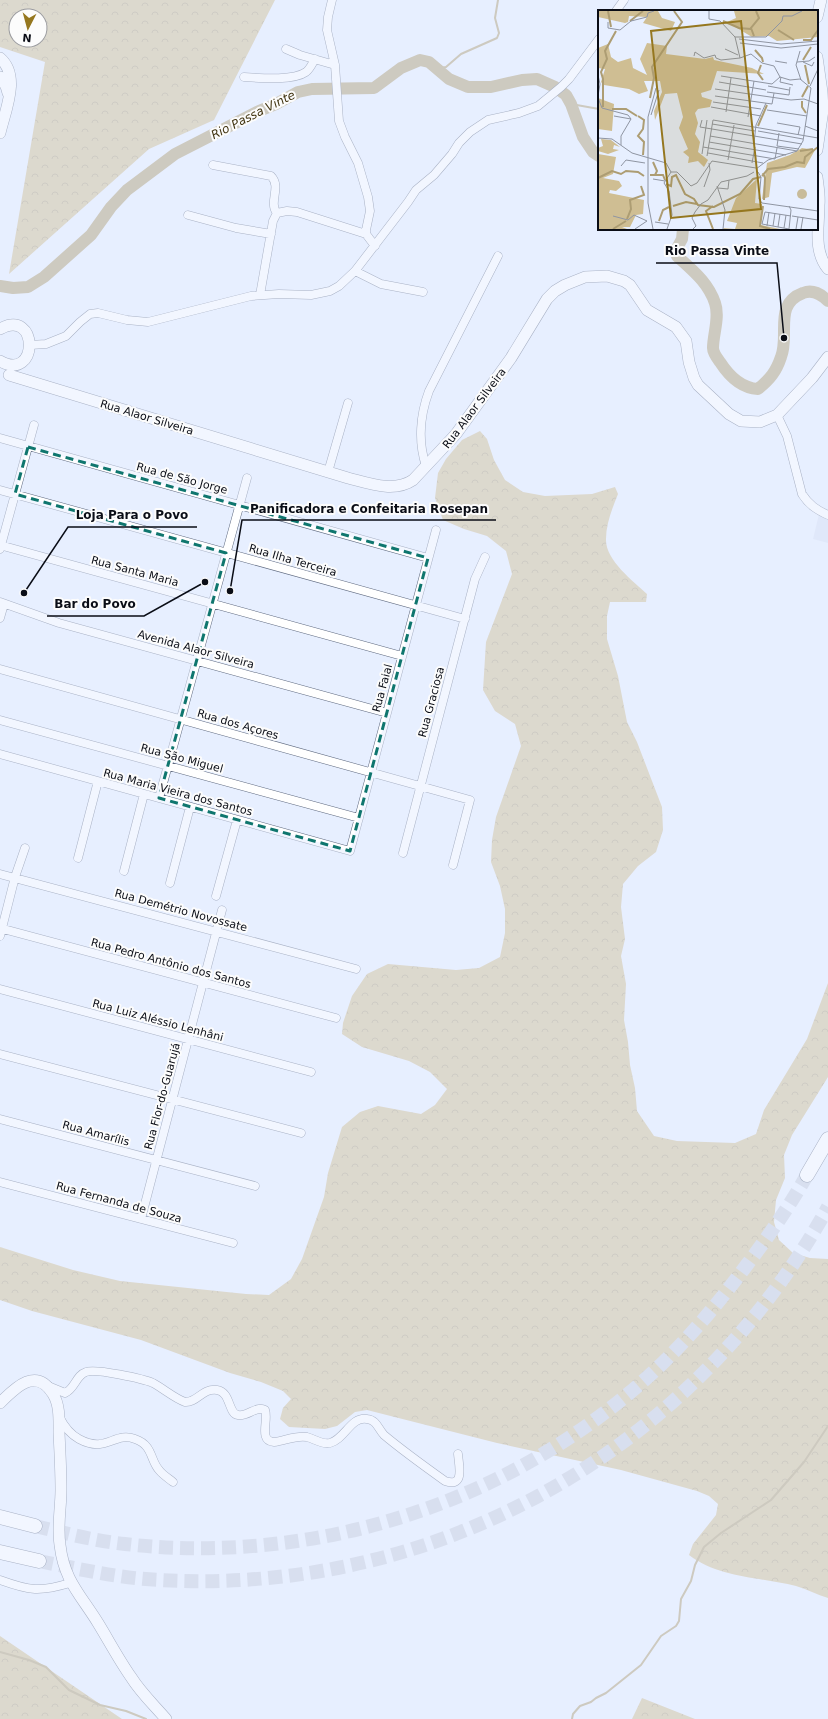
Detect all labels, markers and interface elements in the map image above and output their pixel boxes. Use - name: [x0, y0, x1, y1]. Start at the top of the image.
- north arrow: [8, 8, 48, 48]
- inset map: [598, 10, 818, 230]
- text: N: [22, 31, 32, 44]
- water label: Rio Passa Vinte: [209, 88, 297, 142]
- callout: Rio Passa Vinte: [656, 239, 777, 263]
- text: Rio Passa Vinte: [665, 244, 769, 258]
- street label: Rua Alaor Silveira: [440, 366, 509, 451]
- street label: Rua Alaor Silveira: [99, 397, 195, 438]
- street label: Rua de São Jorge: [135, 460, 229, 497]
- callout: Panificadora e Confeitaria Rosepan: [242, 496, 496, 520]
- text: Panificadora e Confeitaria Rosepan: [250, 502, 488, 516]
- callout: Loja Para o Povo: [68, 503, 197, 527]
- text: Loja Para o Povo: [76, 508, 188, 522]
- street label: Rua Ilha Terceira: [247, 542, 338, 579]
- street label: Rua Santa Maria: [90, 554, 180, 589]
- callout: Bar do Povo: [47, 592, 144, 616]
- text: Bar do Povo: [54, 597, 136, 611]
- street label: Avenida Alaor Silveira: [136, 628, 256, 671]
- street label: Rua Faial: [370, 663, 395, 714]
- street label: Rua Graciosa: [416, 665, 447, 739]
- street label: Rua dos Açores: [196, 707, 280, 742]
- street label: Rua São Miguel: [139, 741, 224, 776]
- street label: Rua Maria Vieira dos Santos: [102, 766, 254, 819]
- street label: Rua Demétrio Novossate: [113, 887, 249, 935]
- street label: Rua Pedro Antônio dos Santos: [89, 936, 253, 991]
- street label: Rua Luiz Aléssio Lenhâni: [91, 997, 225, 1044]
- street label: Rua Flor-do-Guarujá: [142, 1041, 183, 1151]
- street label: Rua Amarílis: [61, 1118, 131, 1149]
- street label: Rua Fernanda de Souza: [55, 1179, 183, 1226]

